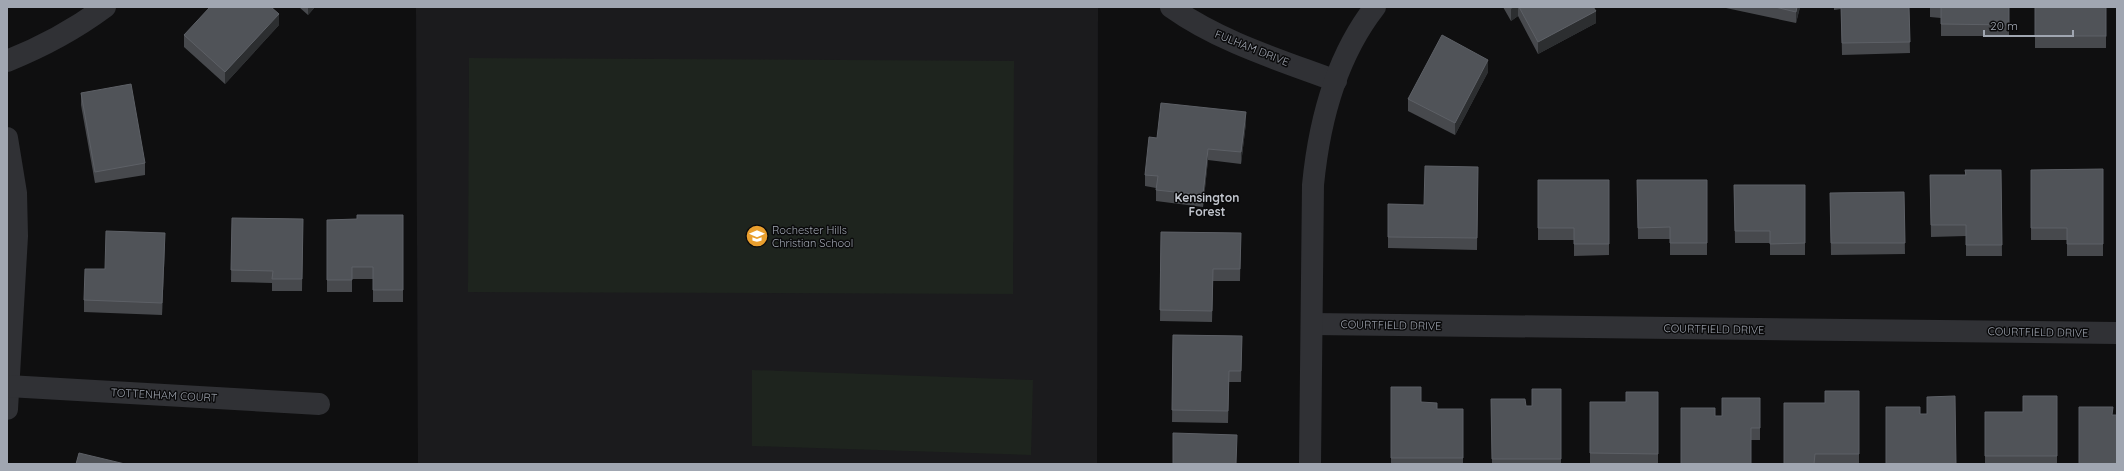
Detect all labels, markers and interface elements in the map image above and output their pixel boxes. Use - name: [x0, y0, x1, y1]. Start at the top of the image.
- scale bar: [1984, 12, 2073, 38]
- text: 20 m: [1990, 18, 2018, 33]
- street label: FULHAM DRIVE: [1213, 27, 1291, 69]
- district label: Kensington Forest: [1175, 190, 1239, 219]
- school or university icon: Rochester Hills Christian School: [744, 223, 770, 249]
- place label: Rochester Hills Christian School: [772, 223, 853, 250]
- street label: COURTFIELD DRIVE: [1340, 317, 1442, 333]
- street label: COURTFIELD DRIVE: [1663, 321, 1765, 337]
- street label: COURTFIELD DRIVE: [1987, 324, 2089, 340]
- street label: TOTTENHAM COURT: [110, 385, 218, 405]

